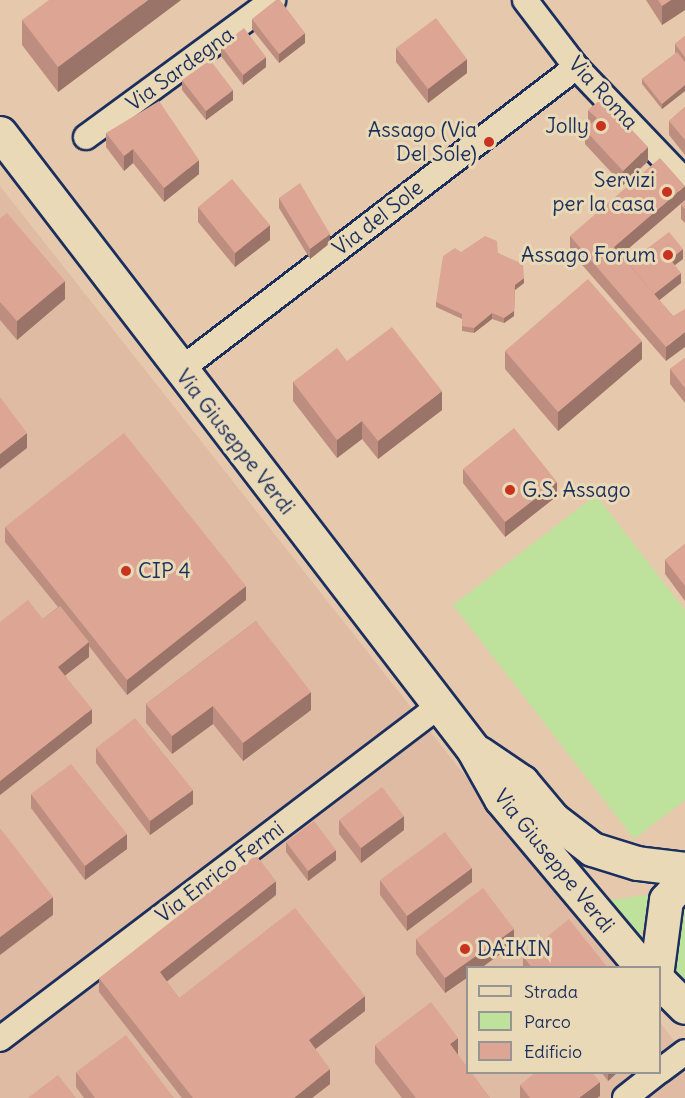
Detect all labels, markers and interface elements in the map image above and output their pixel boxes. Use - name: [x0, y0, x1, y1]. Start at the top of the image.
- street label: Via Sardegna: [122, 22, 238, 116]
- street label: Via Roma: [563, 51, 643, 135]
- place label: Jolly: [545, 113, 589, 139]
- place label: Assago (Via Del Sole): [368, 117, 477, 167]
- marker: Jolly: [594, 119, 608, 133]
- marker: Assago (Via Del Sole): [482, 135, 496, 149]
- place label: Servizi per la casa: [552, 167, 655, 217]
- street label: Via del Sole: [328, 175, 428, 261]
- marker: Servizi per la casa: [660, 185, 674, 199]
- place label: Assago Forum: [521, 242, 656, 268]
- marker: Assago Forum: [661, 248, 675, 262]
- street label: Via Giuseppe Verdi: [171, 364, 299, 520]
- place label: G.S. Assago: [522, 477, 631, 503]
- marker: G.S. Assago: [503, 483, 517, 497]
- place label: CIP 4: [138, 558, 191, 584]
- marker: CIP 4: [119, 564, 133, 578]
- street label: Via Giuseppe Verdi: [488, 784, 620, 938]
- street label: Via Enrico Fermi: [151, 816, 289, 928]
- place label: DAIKIN: [477, 936, 551, 962]
- marker: DAIKIN: [458, 942, 472, 956]
- legend: [466, 966, 661, 1074]
- text: Strada: [524, 980, 578, 1003]
- text: Parco: [524, 1010, 571, 1033]
- text: Edificio: [524, 1040, 582, 1063]

